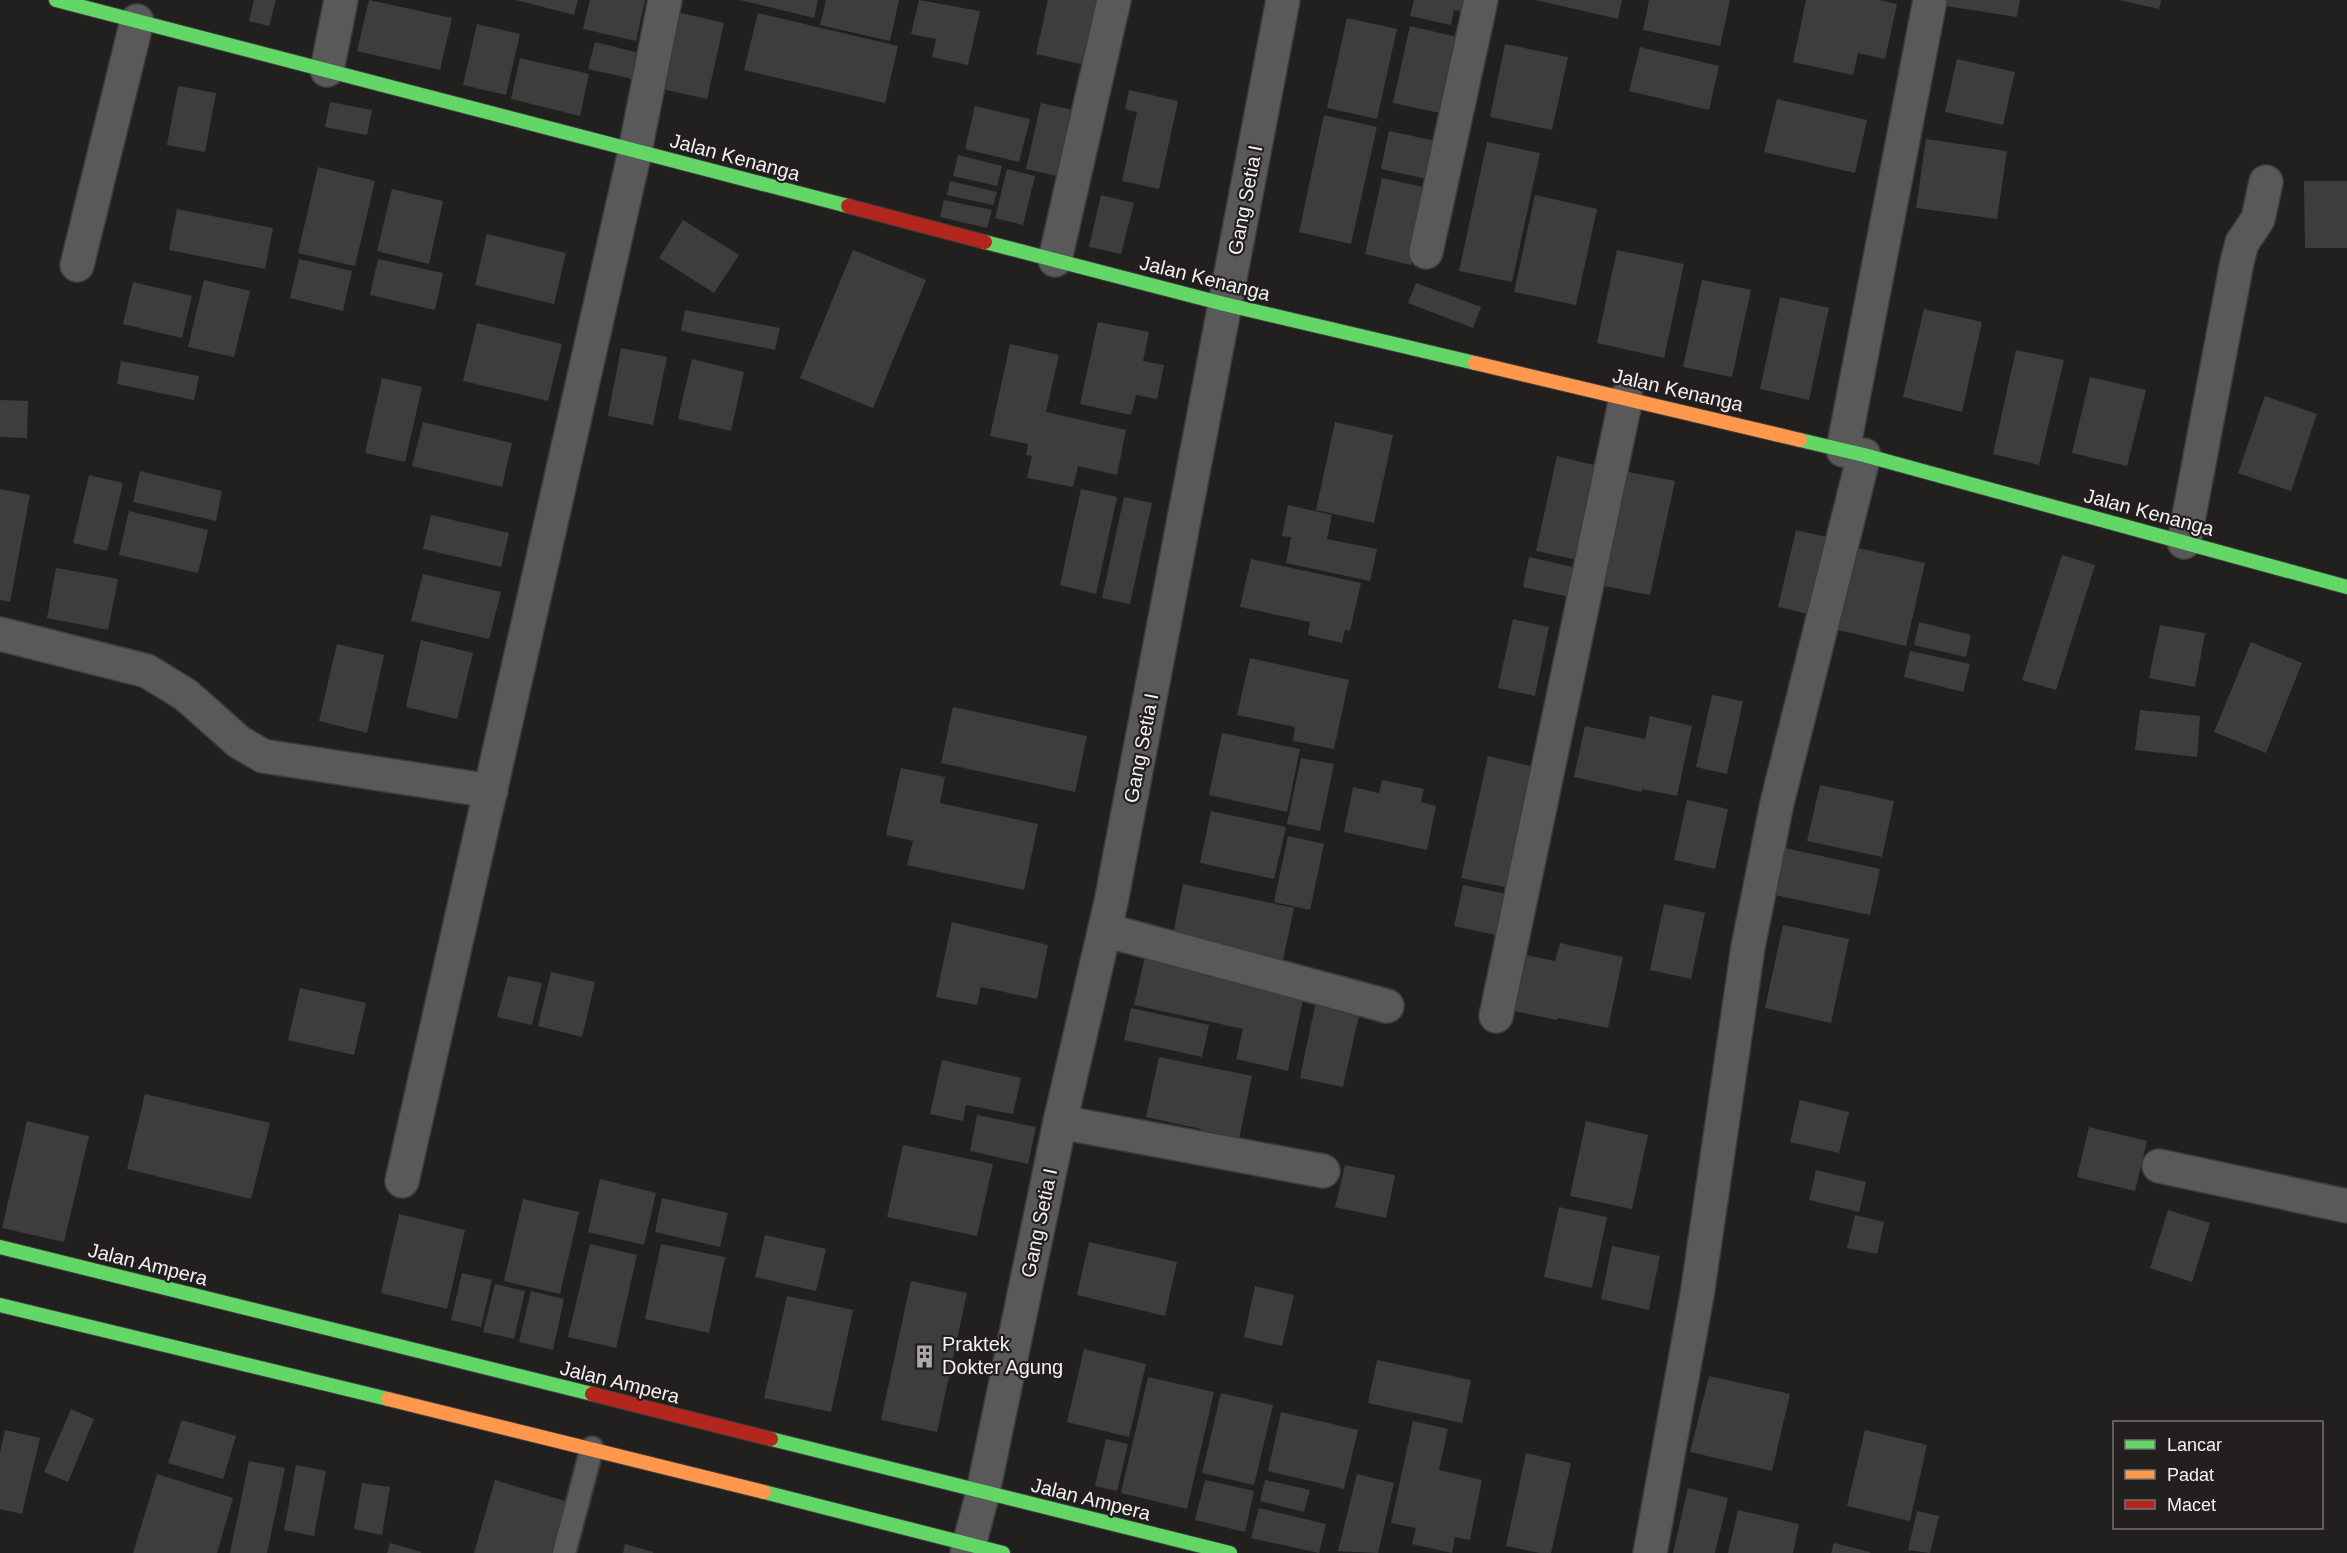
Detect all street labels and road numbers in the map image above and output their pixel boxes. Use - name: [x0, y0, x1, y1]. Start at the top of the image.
- street label: Jalan Kenanga: [668, 129, 803, 185]
- street label: Gang Setia I: [1224, 143, 1266, 257]
- street label: Jalan Kenanga: [1138, 251, 1273, 305]
- street label: Jalan Kenanga: [1611, 364, 1746, 416]
- street label: Jalan Kenanga: [2082, 484, 2217, 540]
- street label: Gang Setia I: [1120, 691, 1162, 805]
- street label: Gang Setia I: [1017, 1166, 1061, 1280]
- street label: Jalan Ampera: [86, 1239, 211, 1290]
- street label: Jalan Ampera: [558, 1357, 683, 1408]
- street label: Jalan Ampera: [1029, 1474, 1154, 1525]

